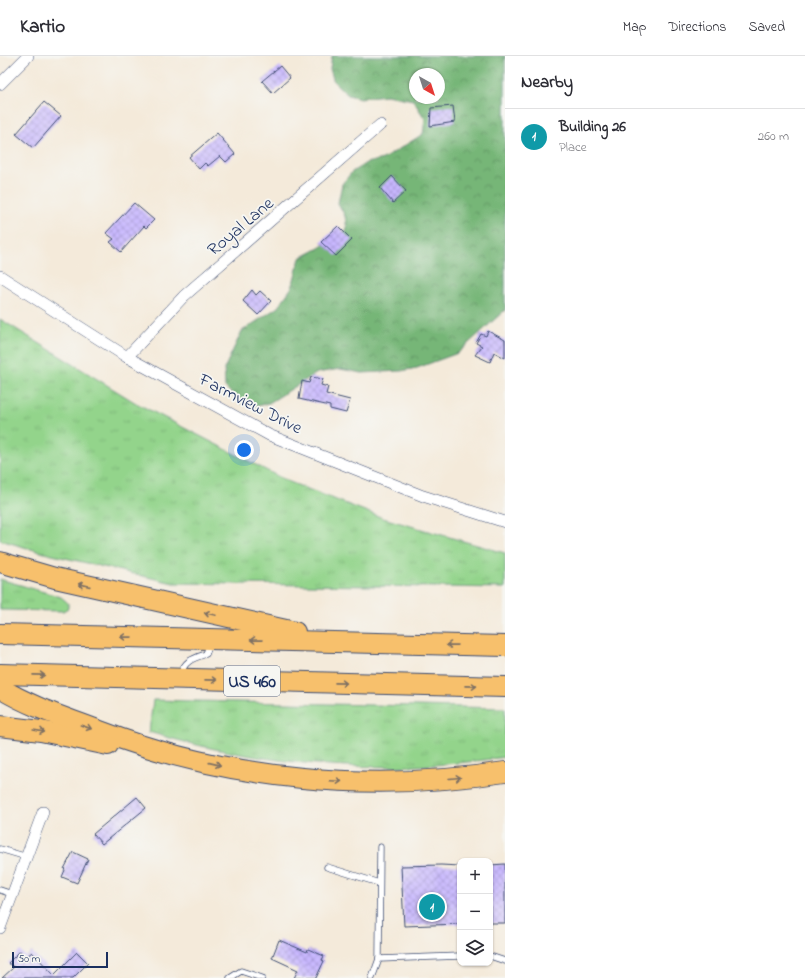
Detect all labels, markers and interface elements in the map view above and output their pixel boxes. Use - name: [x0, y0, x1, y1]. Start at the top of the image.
- text: Kartio: [20, 14, 65, 41]
- text: Map: [623, 17, 646, 38]
- text: Directions: [668, 17, 726, 38]
- text: Saved: [748, 17, 785, 38]
- north arrow: [409, 68, 445, 104]
- text: Nearby: [521, 70, 573, 95]
- text: Building 26: [559, 116, 626, 138]
- text: 1: [532, 127, 536, 146]
- text: 260 m: [758, 127, 789, 146]
- text: Place: [559, 138, 587, 157]
- street label: Royal Lane: [202, 191, 281, 263]
- street label: Farmview Drive: [193, 367, 307, 442]
- your location: [234, 440, 254, 460]
- one-way arrow: [77, 581, 90, 589]
- one-way arrow: [204, 610, 217, 618]
- one-way arrow: [120, 633, 133, 641]
- one-way arrow: [250, 637, 263, 644]
- one-way arrow: [446, 641, 459, 649]
- road number: US 460: [224, 666, 280, 696]
- one-way arrow: [32, 671, 45, 679]
- one-way arrow: [204, 676, 217, 683]
- one-way arrow: [334, 679, 347, 687]
- one-way arrow: [464, 682, 477, 690]
- one-way arrow: [80, 723, 92, 731]
- one-way arrow: [32, 727, 45, 735]
- one-way arrow: [208, 760, 221, 768]
- one-way arrow: [448, 774, 461, 782]
- one-way arrow: [329, 777, 342, 784]
- map controls: [457, 858, 493, 966]
- button: +: [457, 858, 493, 894]
- pin: 1: [419, 892, 445, 922]
- button: −: [457, 894, 493, 930]
- button: layers: [457, 930, 493, 966]
- scale bar: [12, 950, 108, 969]
- text: 50 m: [18, 951, 40, 967]

